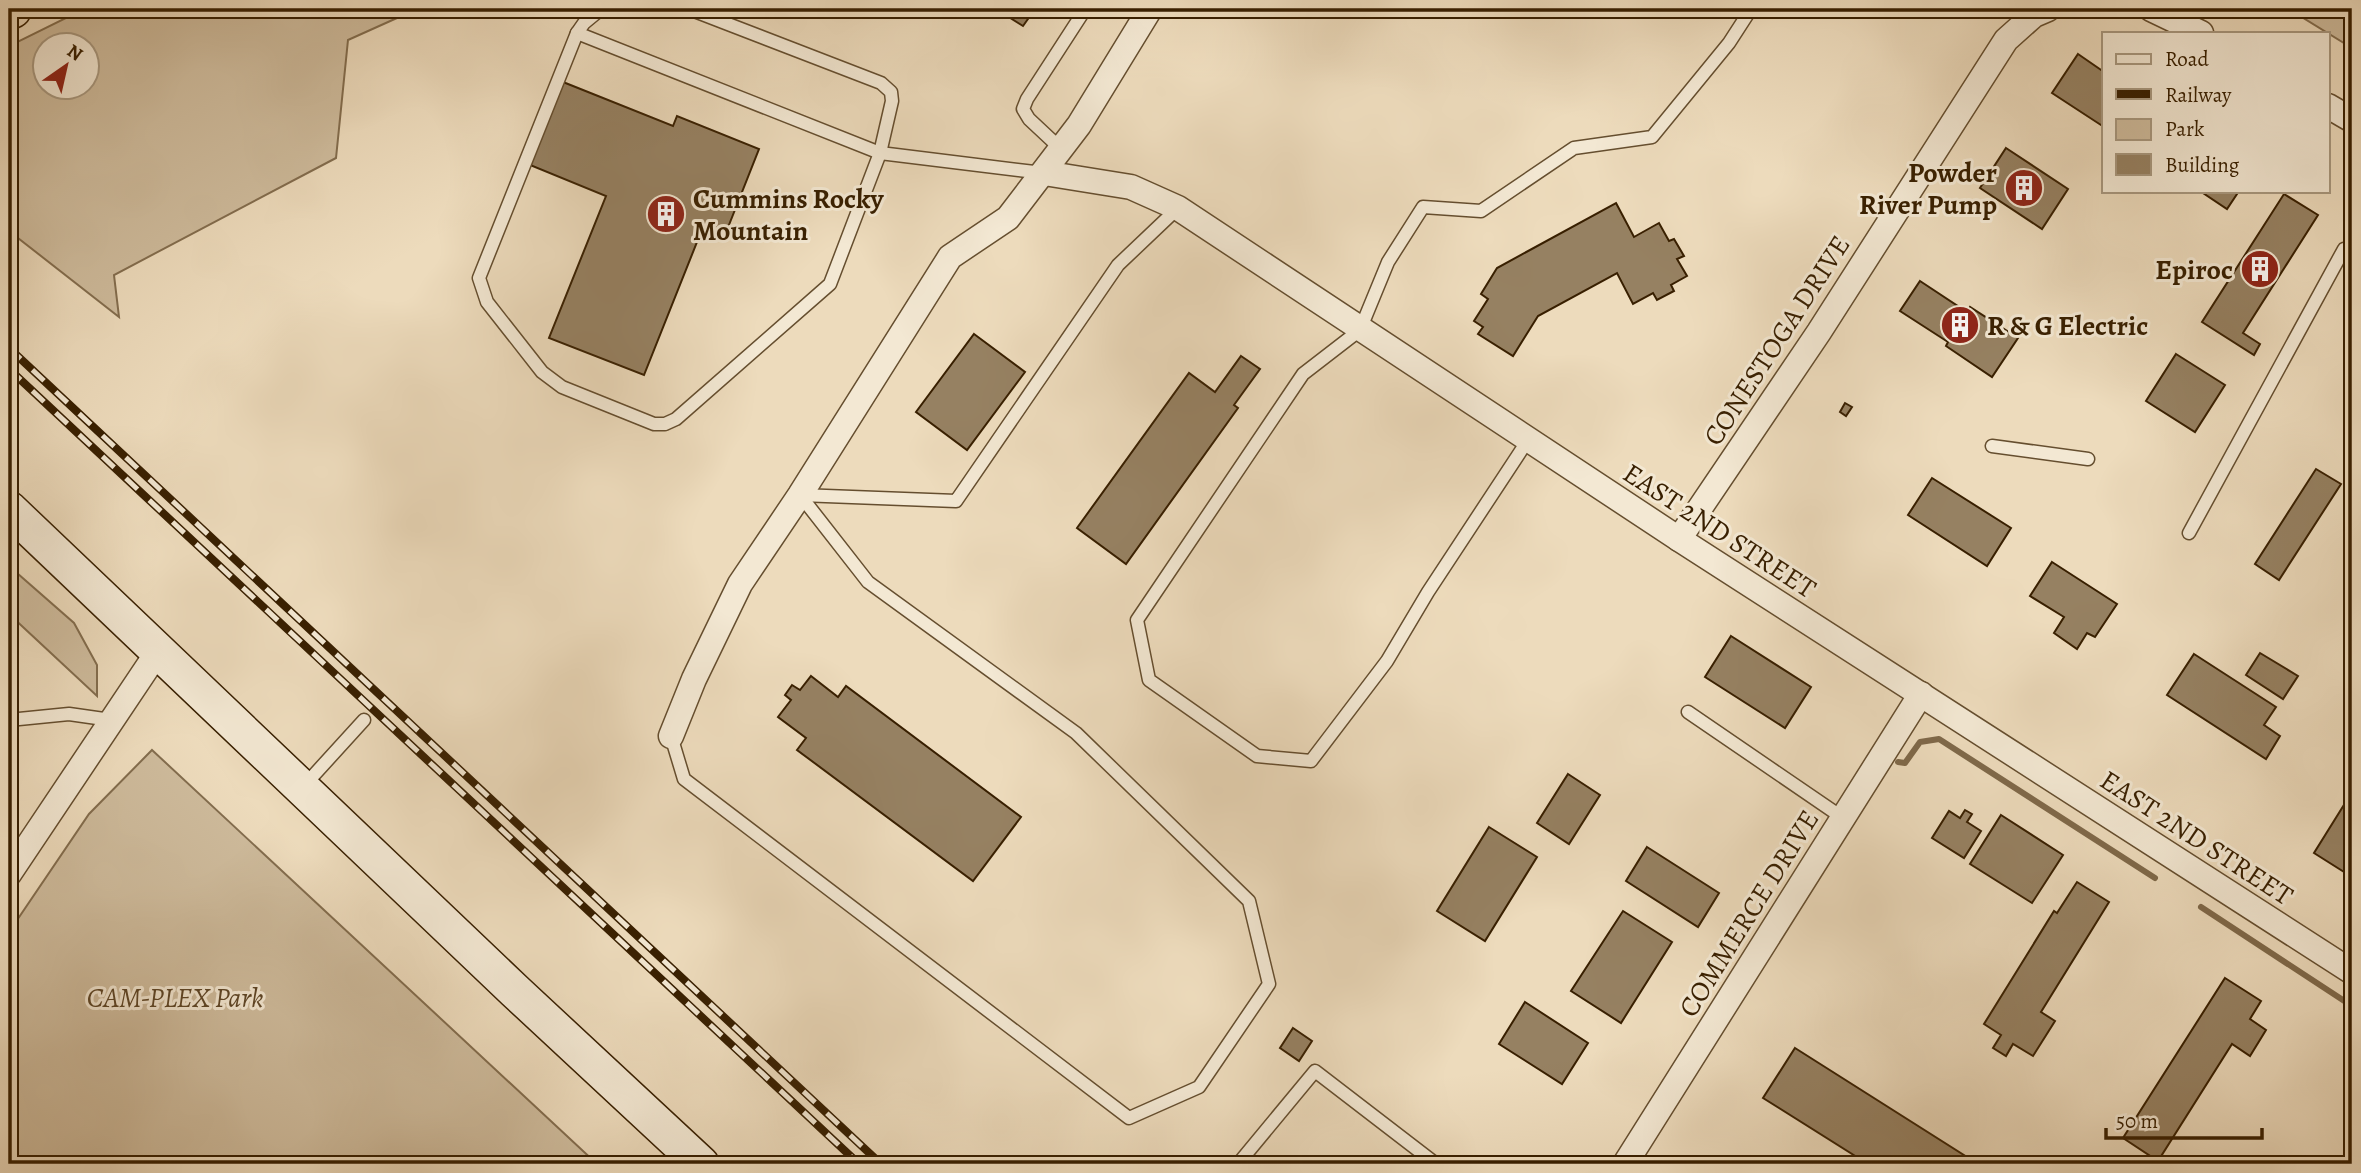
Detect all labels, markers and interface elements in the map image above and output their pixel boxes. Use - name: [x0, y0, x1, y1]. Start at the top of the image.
- north arrow: [32, 32, 102, 102]
- legend: [2102, 32, 2330, 192]
- text: N: [62, 38, 88, 67]
- text: Road: [2165, 45, 2209, 73]
- text: Railway: [2165, 81, 2232, 109]
- text: Park: [2165, 115, 2205, 143]
- text: Building: [2165, 151, 2240, 179]
- place label: Powder River Pump: [1859, 154, 1997, 224]
- building icon: Powder River Pump: [2003, 167, 2045, 209]
- place label: Cummins Rocky Mountain: [693, 180, 885, 250]
- building icon: Cummins Rocky Mountain: [645, 193, 687, 235]
- street label: CONESTOGA DRIVE: [1695, 228, 1859, 453]
- building icon: Epiroc: [2239, 248, 2281, 290]
- place label: Epiroc: [2155, 251, 2233, 289]
- building icon: R & G Electric: [1939, 304, 1981, 346]
- place label: R & G Electric: [1987, 307, 2148, 345]
- street label: EAST 2ND STREET: [1616, 454, 1823, 607]
- street label: EAST 2ND STREET: [2093, 761, 2300, 914]
- street label: COMMERCE DRIVE: [1670, 803, 1828, 1024]
- park label: CAM-PLEX Park: [87, 979, 263, 1017]
- scale bar: [2106, 1096, 2261, 1140]
- text: 50 m: [2116, 1107, 2158, 1135]

